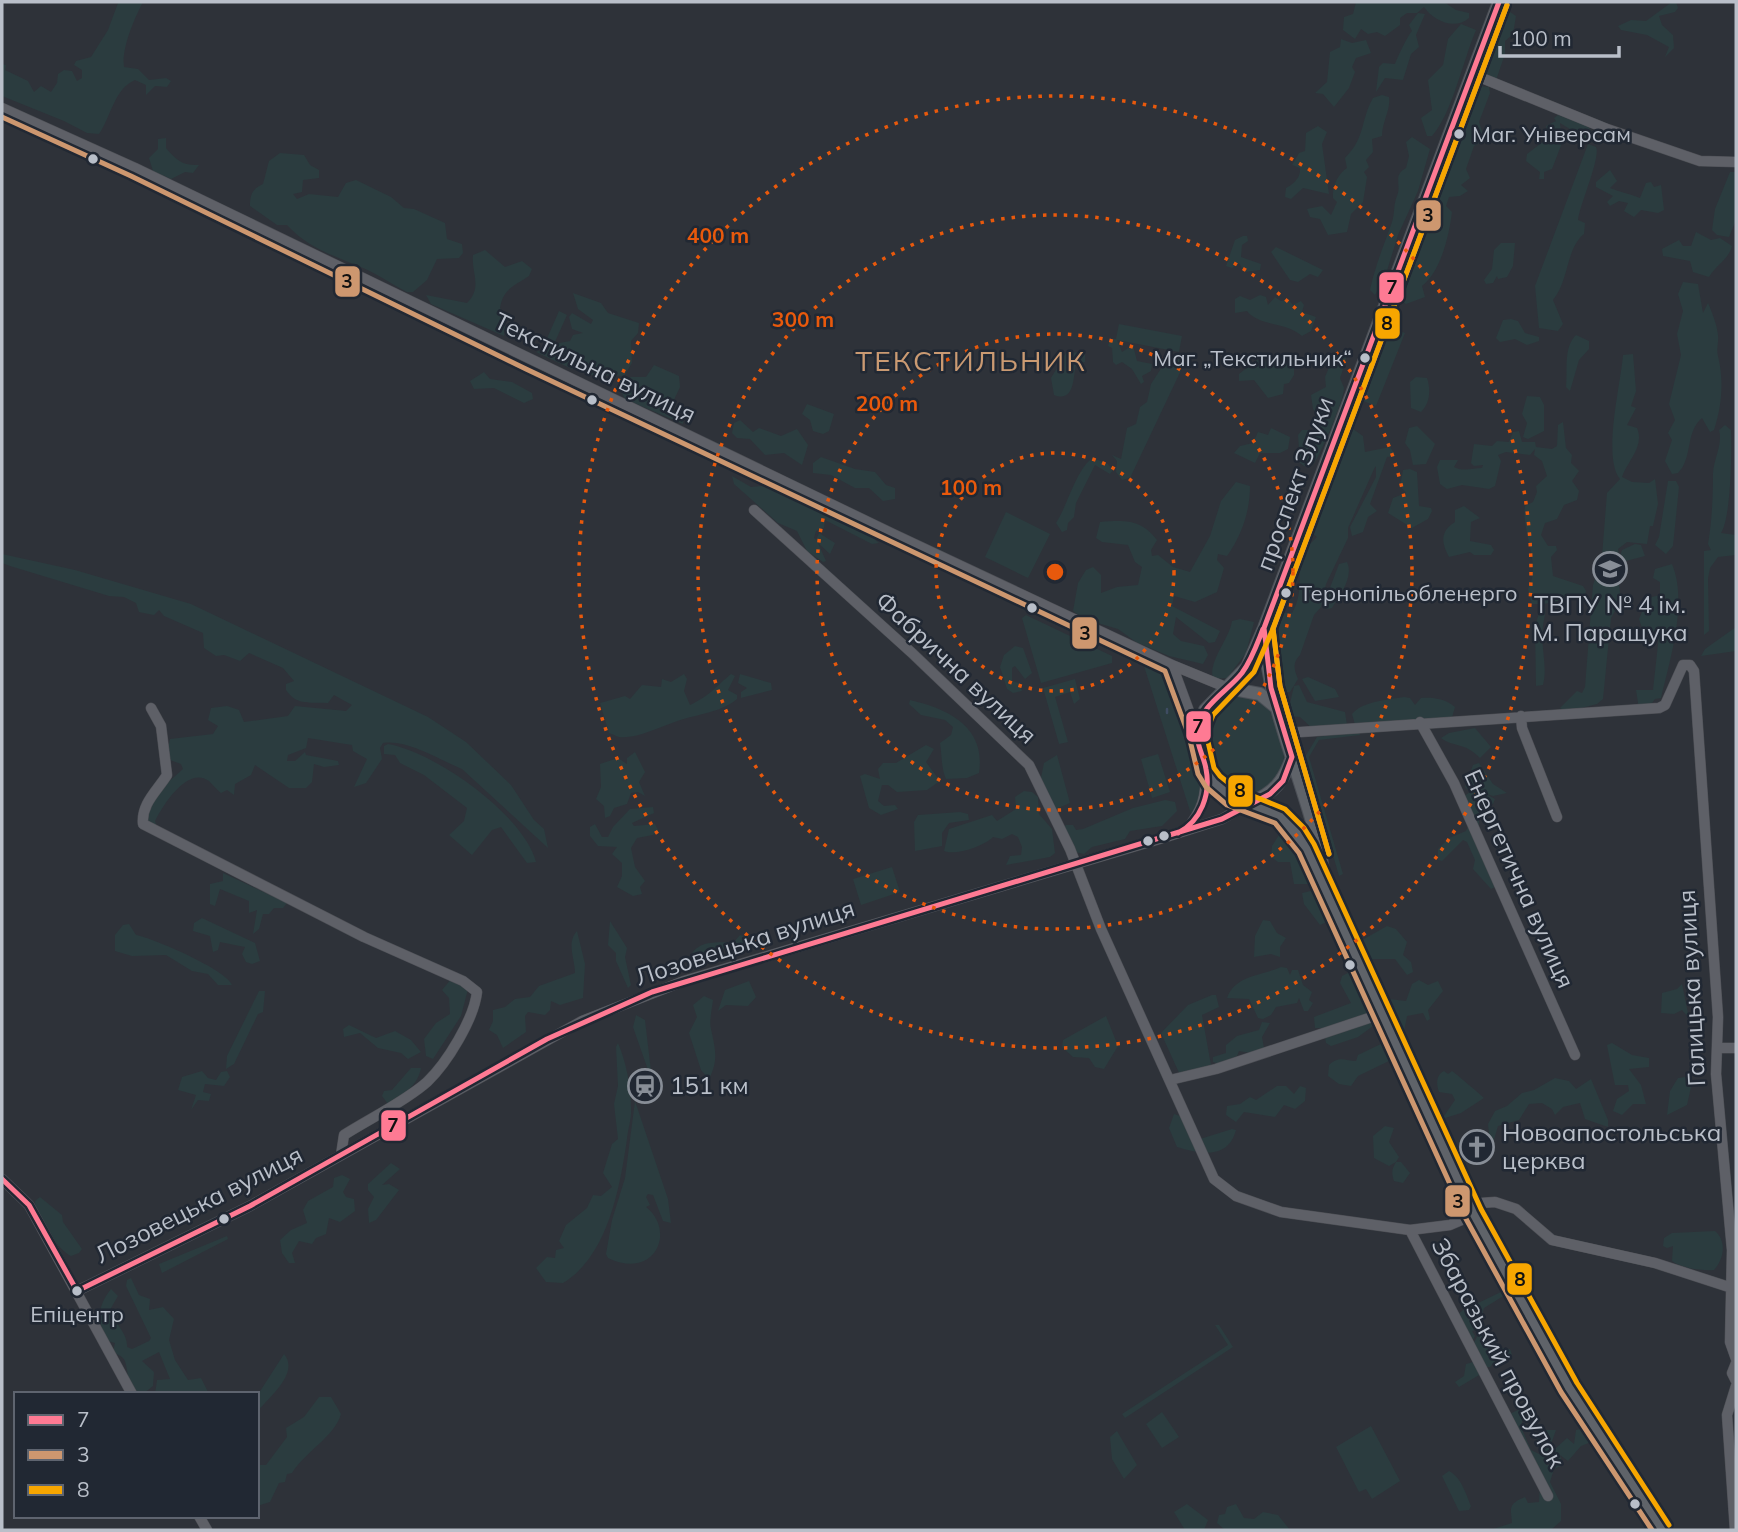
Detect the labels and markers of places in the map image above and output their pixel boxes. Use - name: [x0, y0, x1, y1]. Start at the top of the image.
- place label: Маг. Універсам: [1472, 120, 1631, 148]
- marker: Маг. Універсам: [1452, 127, 1466, 141]
- unlabelled marker: [86, 152, 100, 166]
- place label: Маг. „Текстильник“: [1153, 344, 1352, 372]
- marker: Маг. „Текстильник“: [1358, 351, 1372, 365]
- unlabelled marker: [585, 393, 599, 407]
- school or university icon: ТВПУ № 4 ім. М. Паращука: [1591, 550, 1629, 588]
- centre of rings: [1043, 560, 1067, 584]
- place label: Тернопільобленерго: [1299, 579, 1518, 607]
- marker: Тернопільобленерго: [1279, 586, 1293, 600]
- place label: ТВПУ № 4 ім. М. Паращука: [1532, 589, 1688, 647]
- unlabelled marker: [1025, 601, 1039, 615]
- unlabelled marker: [1157, 829, 1171, 843]
- unlabelled marker: [1141, 834, 1155, 848]
- unlabelled marker: [1343, 958, 1357, 972]
- station icon: 151 км: [626, 1067, 664, 1105]
- place label: 151 км: [670, 1070, 749, 1100]
- place label: Новоапостольська церква: [1502, 1117, 1721, 1175]
- church icon: Новоапостольська церква: [1458, 1128, 1496, 1166]
- unlabelled marker: [217, 1212, 231, 1226]
- marker: Епіцентр: [70, 1284, 84, 1298]
- place label: Епіцентр: [30, 1300, 124, 1328]
- unlabelled marker: [1628, 1497, 1642, 1511]

